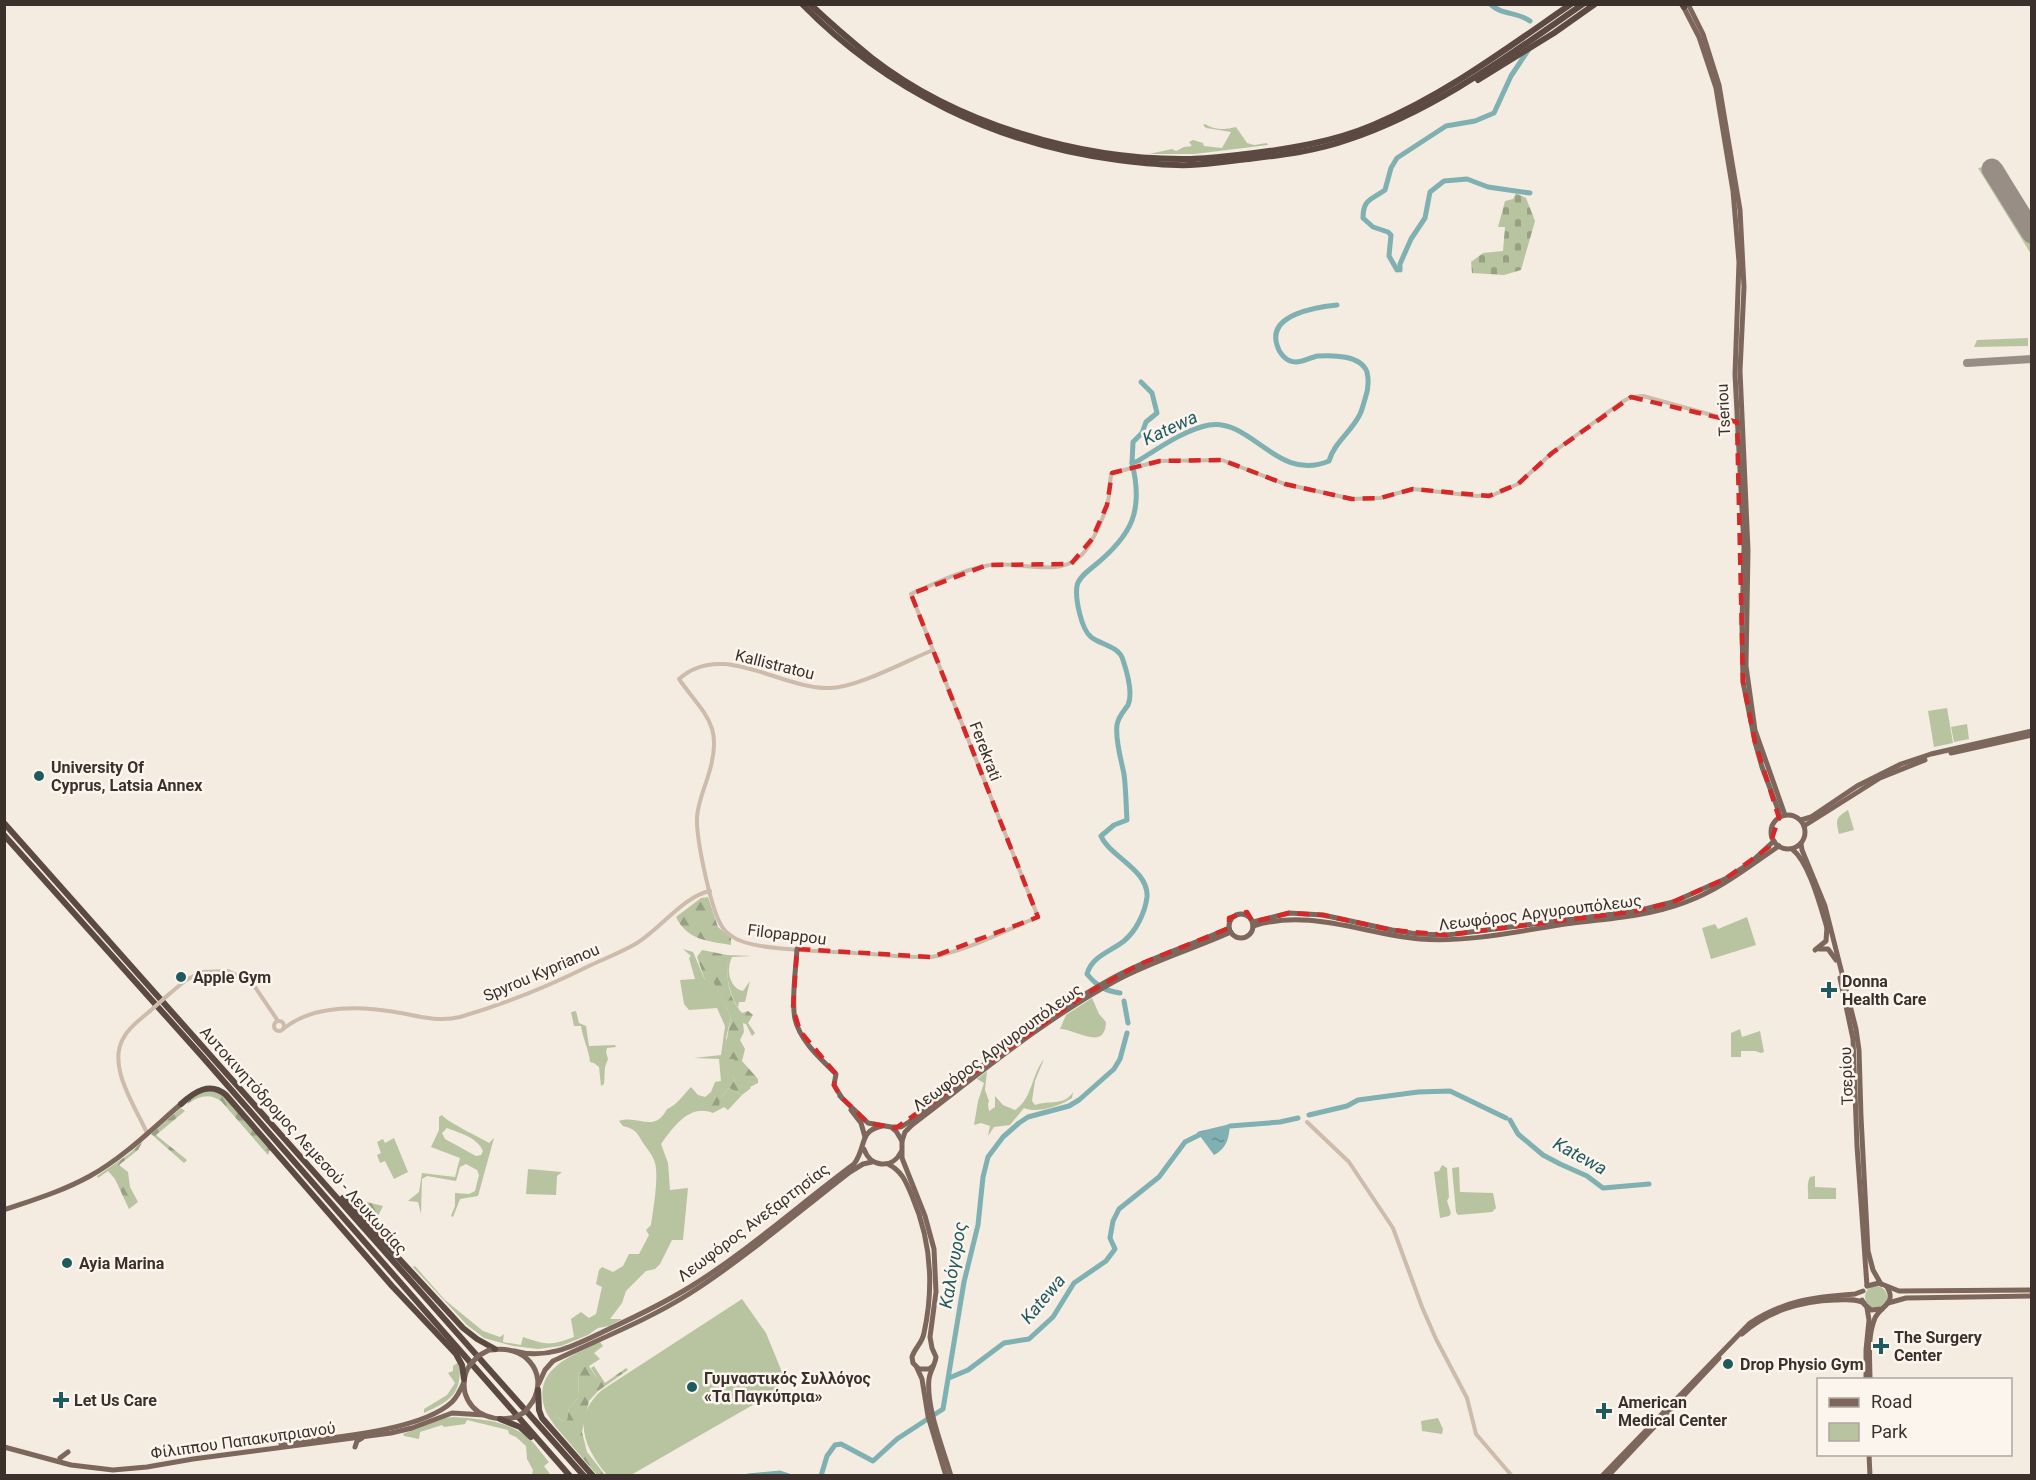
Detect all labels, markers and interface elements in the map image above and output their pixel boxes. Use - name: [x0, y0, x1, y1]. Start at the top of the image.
- street label: Tseriou: [1713, 383, 1734, 437]
- water label: Katewa: [1139, 406, 1201, 449]
- street label: Kallistratou: [733, 645, 816, 683]
- street label: Ferekrati: [966, 719, 1006, 784]
- place label: University Of Cyprus, Latsia Annex: [51, 758, 203, 795]
- marker: University Of Cyprus, Latsia Annex: [32, 769, 46, 783]
- street label: Λεωφόρος Αργυρουπόλεως: [1437, 891, 1643, 934]
- street label: Filopappou: [746, 920, 827, 949]
- street label: Spyrou Kyprianou: [480, 939, 602, 1005]
- place label: Apple Gym: [193, 968, 271, 987]
- marker: Apple Gym: [174, 970, 188, 984]
- place label: Donna Health Care: [1842, 972, 1927, 1009]
- street label: Λεωφόρος Αργυρουπόλεως: [909, 980, 1086, 1115]
- marker: Donna Health Care: [1820, 981, 1838, 999]
- street label: Αυτοκινητόδρομος Λεμεσού - Λευκωσίας: [196, 1022, 411, 1258]
- street label: Τσερίου: [1836, 1046, 1857, 1106]
- water label: Katewa: [1550, 1132, 1611, 1179]
- street label: Λεωφόρος Ανεξαρτησίας: [674, 1159, 833, 1286]
- water label: Καλόγυρος: [935, 1220, 970, 1310]
- place label: Ayia Marina: [79, 1254, 165, 1273]
- marker: Ayia Marina: [60, 1256, 74, 1270]
- water label: Katewa: [1016, 1270, 1069, 1328]
- place label: The Surgery Center: [1894, 1328, 1983, 1365]
- marker: The Surgery Center: [1872, 1337, 1890, 1355]
- place label: Drop Physio Gym: [1740, 1355, 1864, 1374]
- marker: Drop Physio Gym: [1721, 1357, 1735, 1371]
- place label: Γυμναστικός Συλλόγος «Τα Παγκύπρια»: [704, 1369, 871, 1406]
- legend: [1817, 1378, 2012, 1456]
- marker: Γυμναστικός Συλλόγος «Τα Παγκύπρια»: [685, 1380, 699, 1394]
- marker: Let Us Care: [52, 1391, 70, 1409]
- place label: Let Us Care: [74, 1391, 157, 1410]
- text: Road: [1871, 1391, 1912, 1412]
- place label: American Medical Center: [1618, 1393, 1727, 1430]
- marker: American Medical Center: [1595, 1402, 1613, 1420]
- street label: Φίλιππου Παπακυπριανού: [149, 1418, 337, 1463]
- text: Park: [1871, 1421, 1908, 1442]

